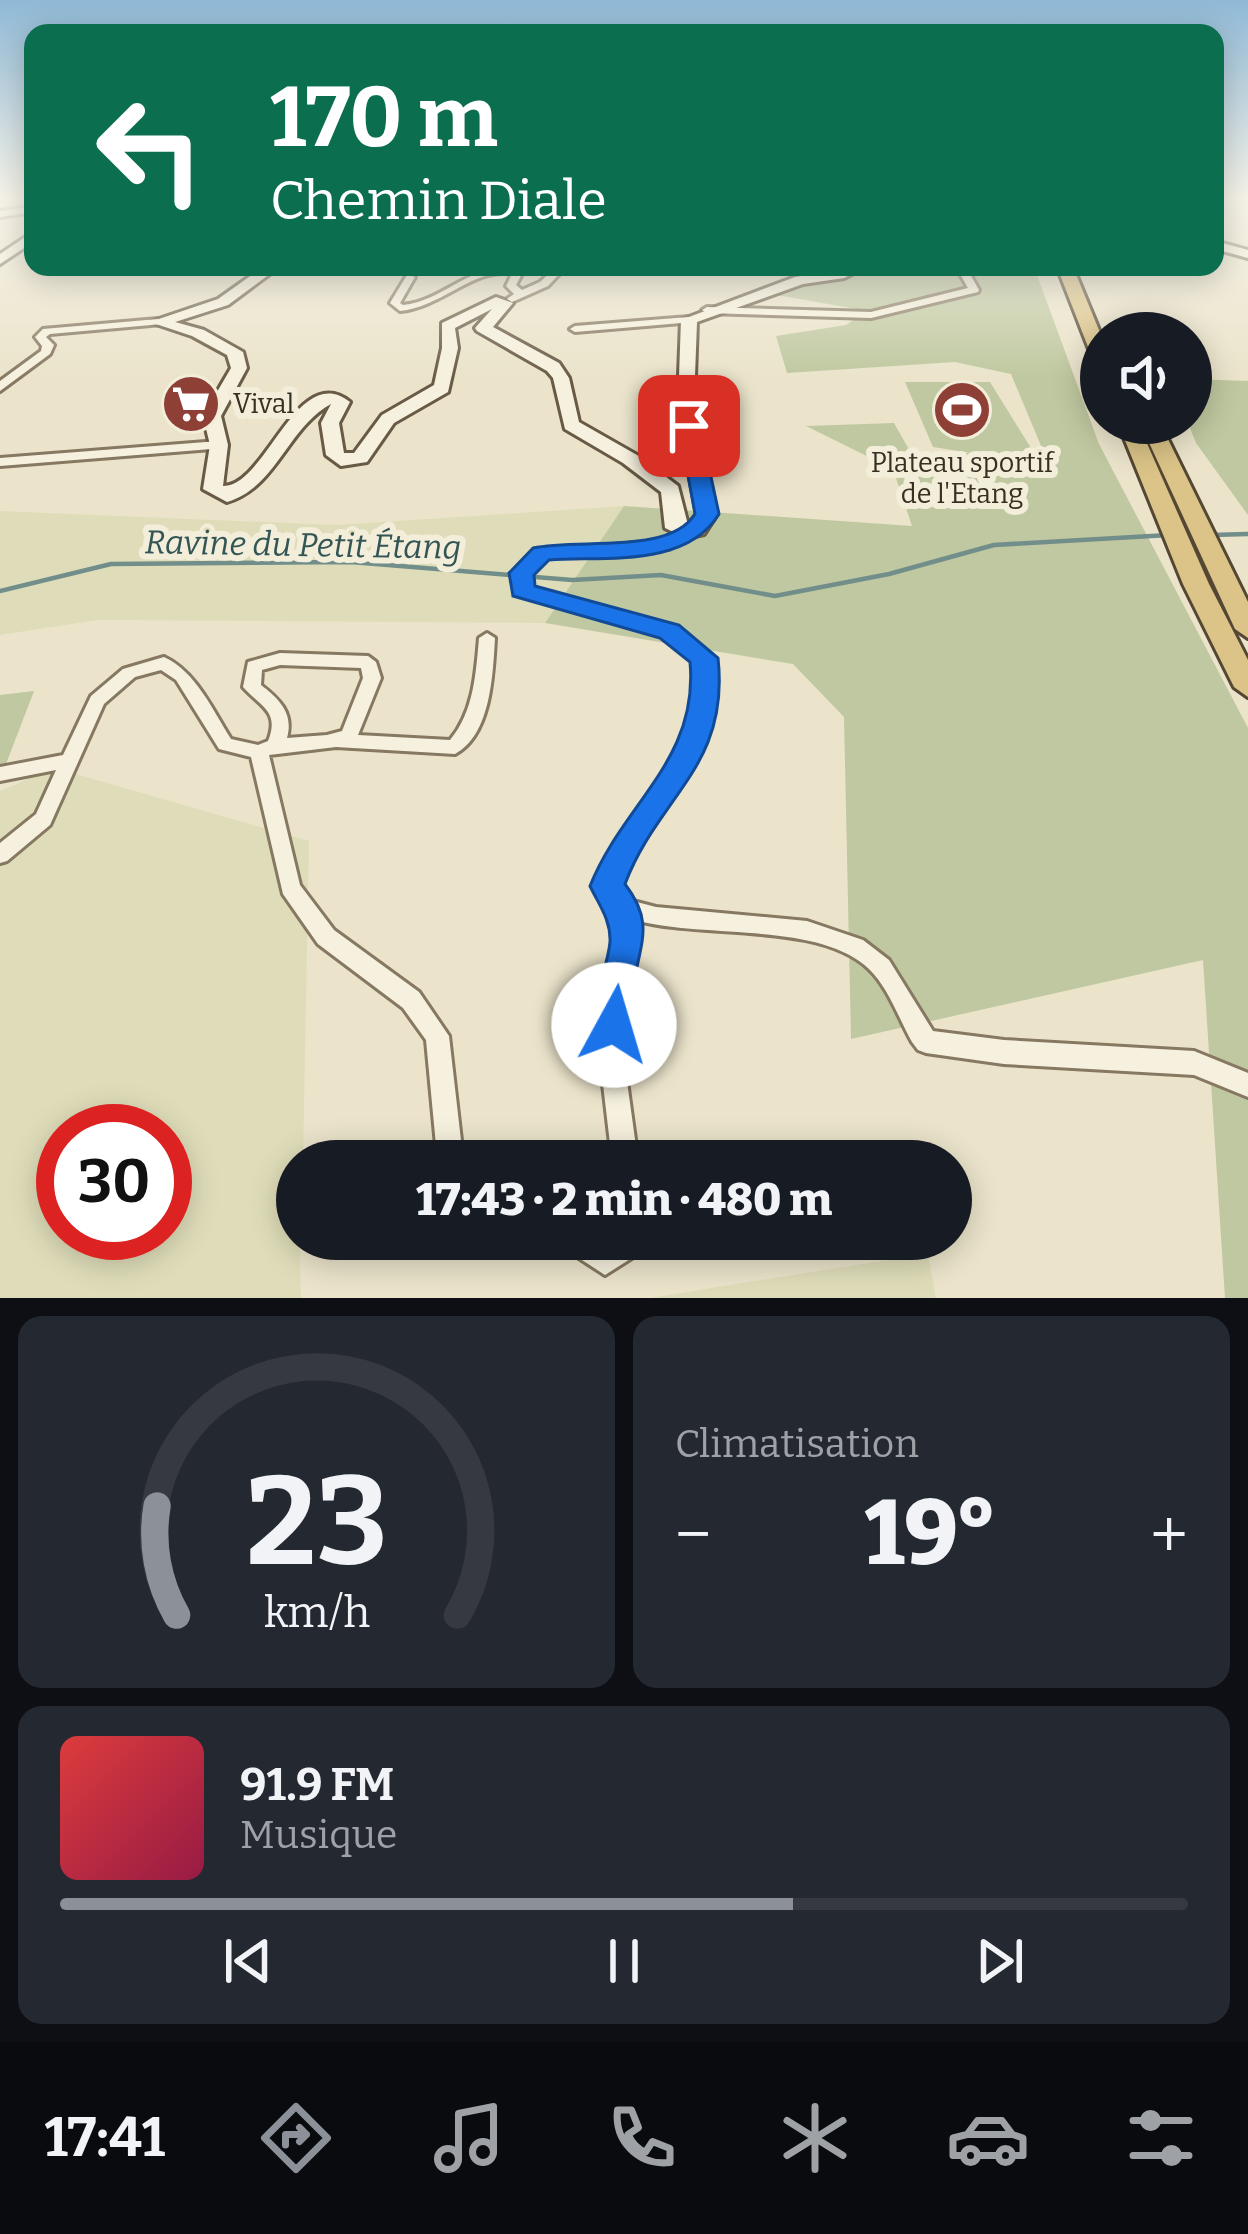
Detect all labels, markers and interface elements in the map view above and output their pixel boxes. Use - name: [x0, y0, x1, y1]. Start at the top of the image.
- text: 170 m: [270, 67, 498, 168]
- icon: left: [72, 72, 228, 228]
- text: Chemin Diale: [270, 169, 607, 233]
- map controls: [1080, 312, 1212, 444]
- button: sound: [1080, 312, 1212, 444]
- supermarket icon: Vival: [160, 373, 222, 435]
- pin: [638, 375, 740, 477]
- sports icon: Plateau sportif de l'Etang: [931, 379, 993, 441]
- place label: Vival: [233, 388, 295, 420]
- icon: arrive: [656, 393, 722, 459]
- place label: Plateau sportif de l'Etang: [871, 447, 1055, 510]
- water label: Ravine du Petit Étang: [144, 522, 462, 568]
- position arrow: [551, 962, 677, 1088]
- speed limit sign: 30: [36, 1104, 192, 1260]
- text: 17:43 · 2 min · 480 m: [416, 1173, 832, 1227]
- text: Climatisation: [675, 1421, 919, 1467]
- text: 23: [245, 1447, 388, 1597]
- text: 19°: [865, 1480, 997, 1588]
- text: −: [675, 1495, 711, 1574]
- text: +: [1150, 1495, 1188, 1574]
- text: km/h: [263, 1587, 370, 1638]
- text: 91.9 FM: [240, 1758, 394, 1812]
- text: Musique: [240, 1812, 397, 1858]
- icon: previous: [215, 1928, 281, 1994]
- icon: pause: [591, 1928, 657, 1994]
- icon: next: [967, 1928, 1033, 1994]
- icon: directions: [254, 2096, 338, 2180]
- icon: music: [427, 2096, 511, 2180]
- icon: phone: [600, 2096, 684, 2180]
- icon: climate: [773, 2096, 857, 2180]
- icon: car: [946, 2096, 1030, 2180]
- icon: filters: [1119, 2096, 1203, 2180]
- text: 17:41: [45, 2106, 165, 2170]

